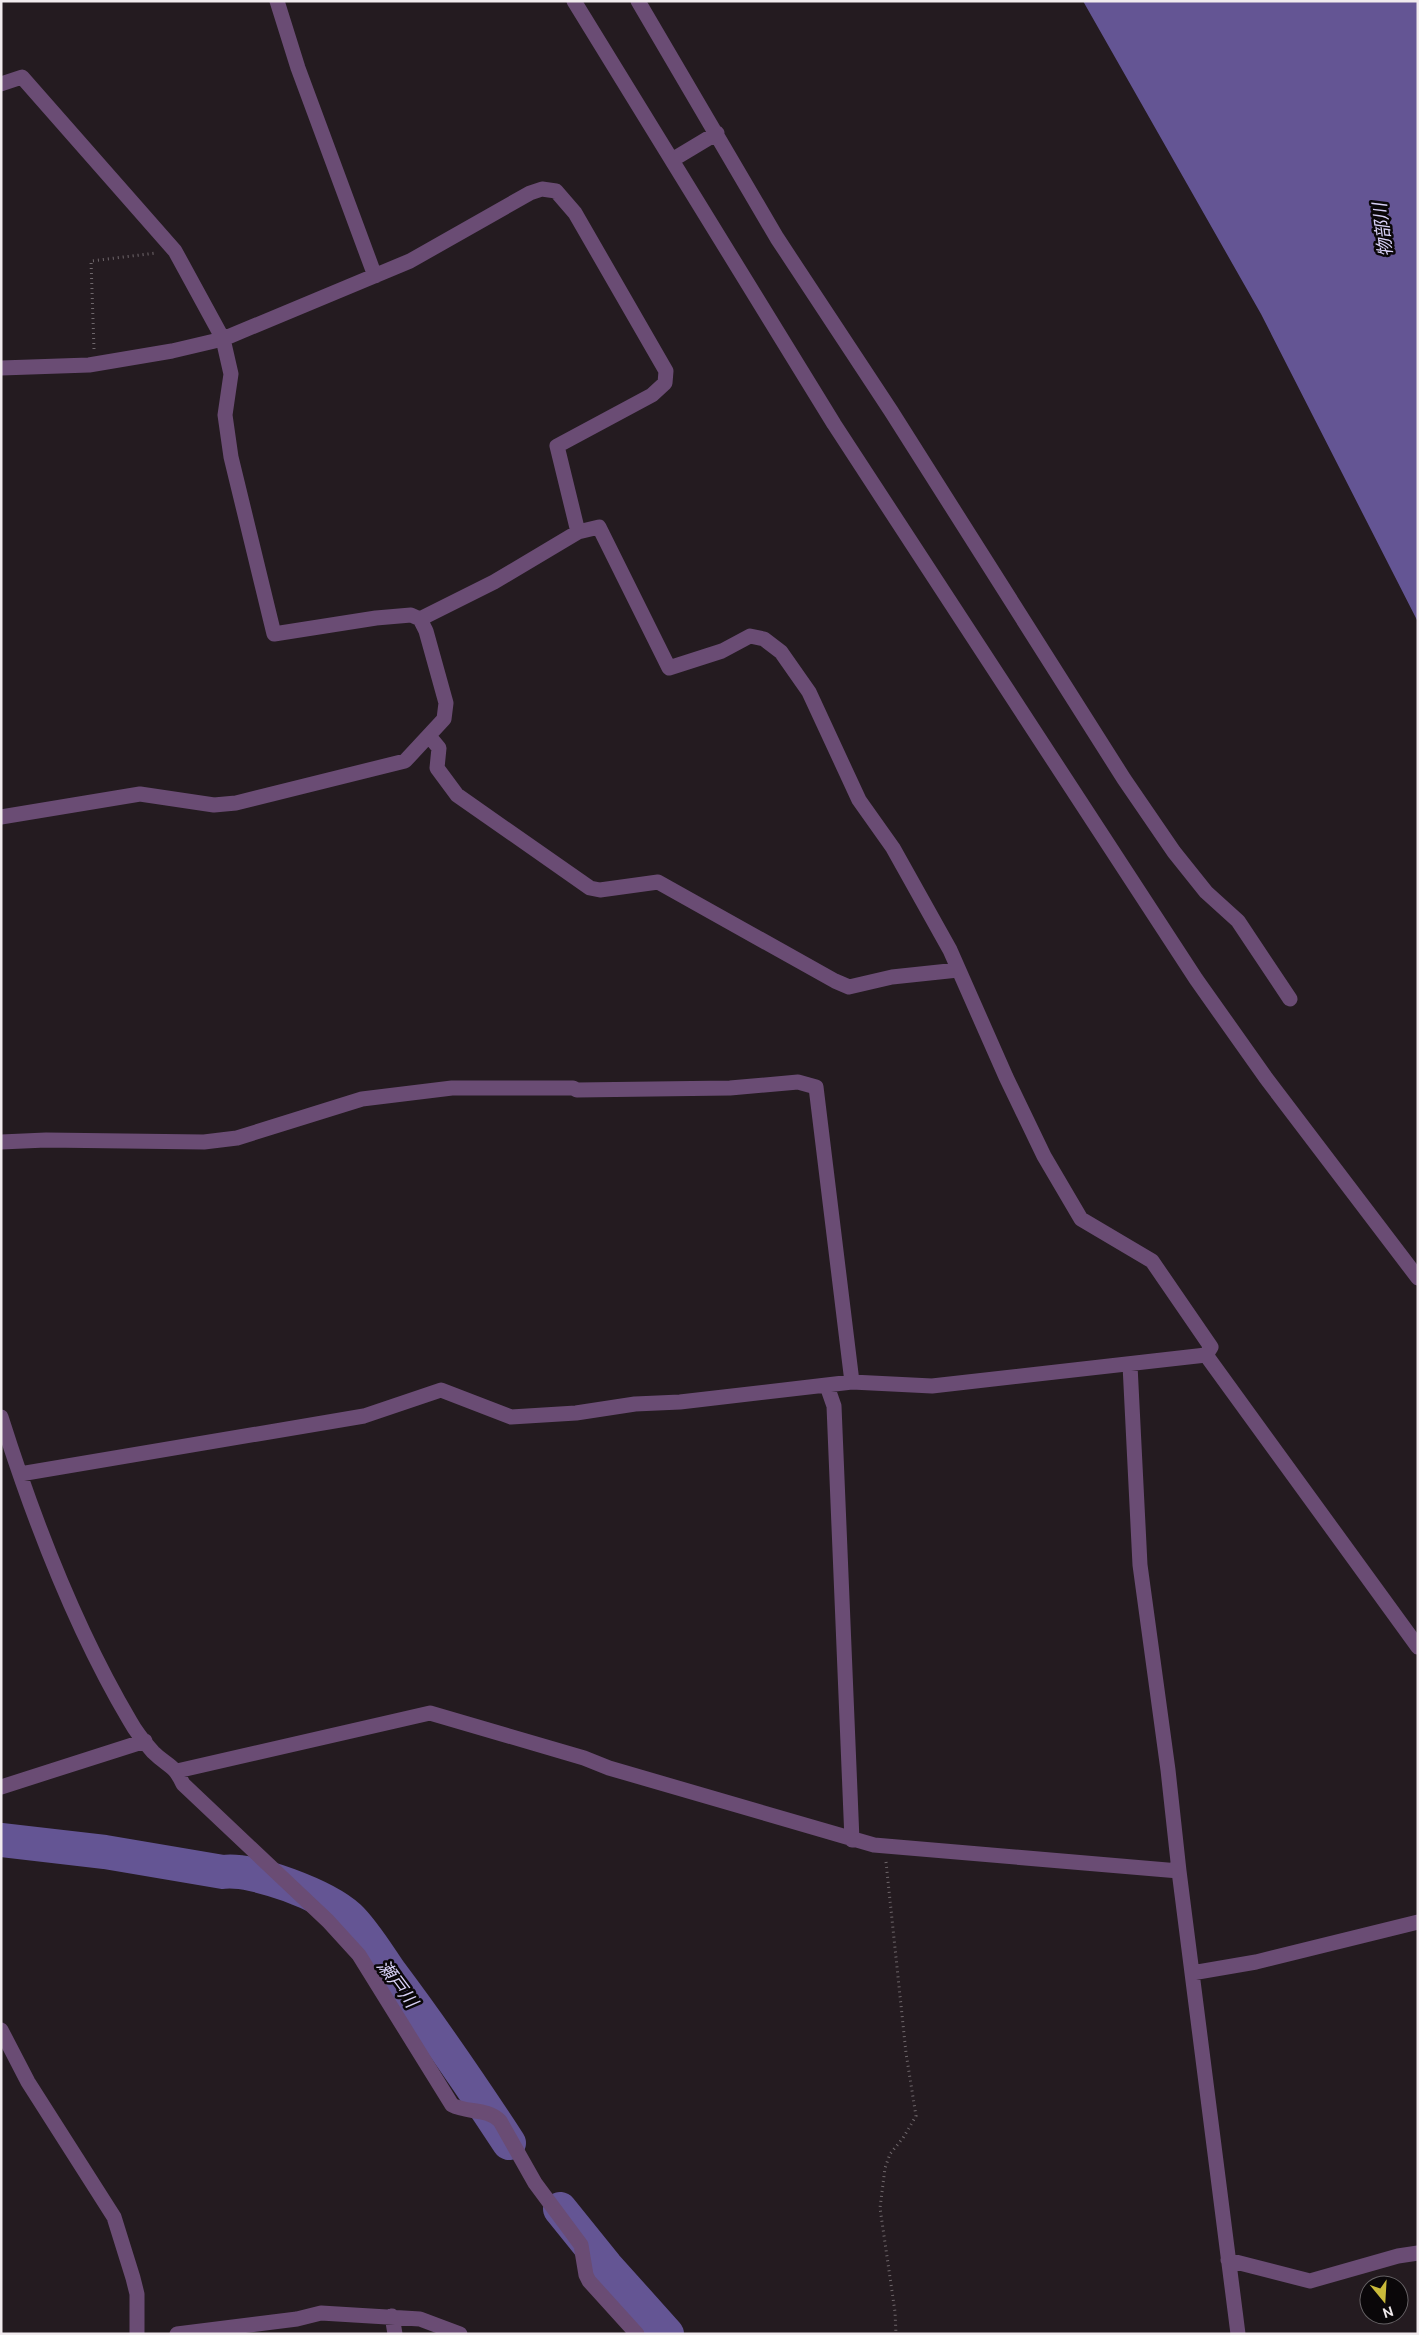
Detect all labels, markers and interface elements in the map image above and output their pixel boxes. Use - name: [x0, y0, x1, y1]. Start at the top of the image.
- water label: 物部川: [1369, 200, 1395, 258]
- water label: 瀬戸川: [374, 1955, 423, 2012]
- north arrow: [1359, 2275, 1409, 2325]
- text: N: [1381, 2303, 1395, 2322]

